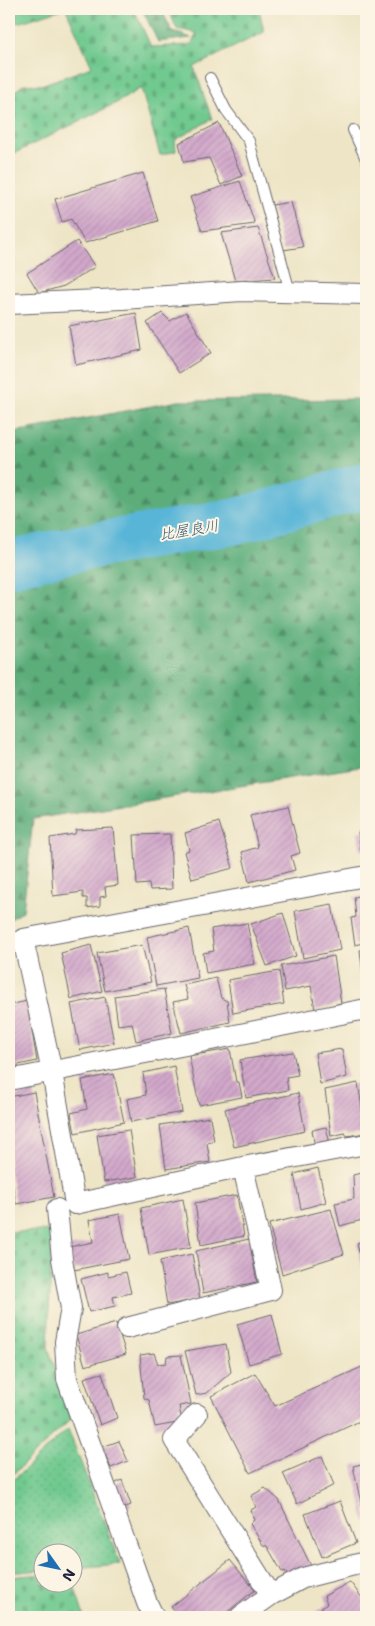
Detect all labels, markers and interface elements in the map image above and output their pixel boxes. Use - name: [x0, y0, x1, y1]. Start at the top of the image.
- water label: 比屋良川: [158, 515, 220, 545]
- north arrow: [32, 1544, 82, 1594]
- text: N: [58, 1566, 79, 1585]

